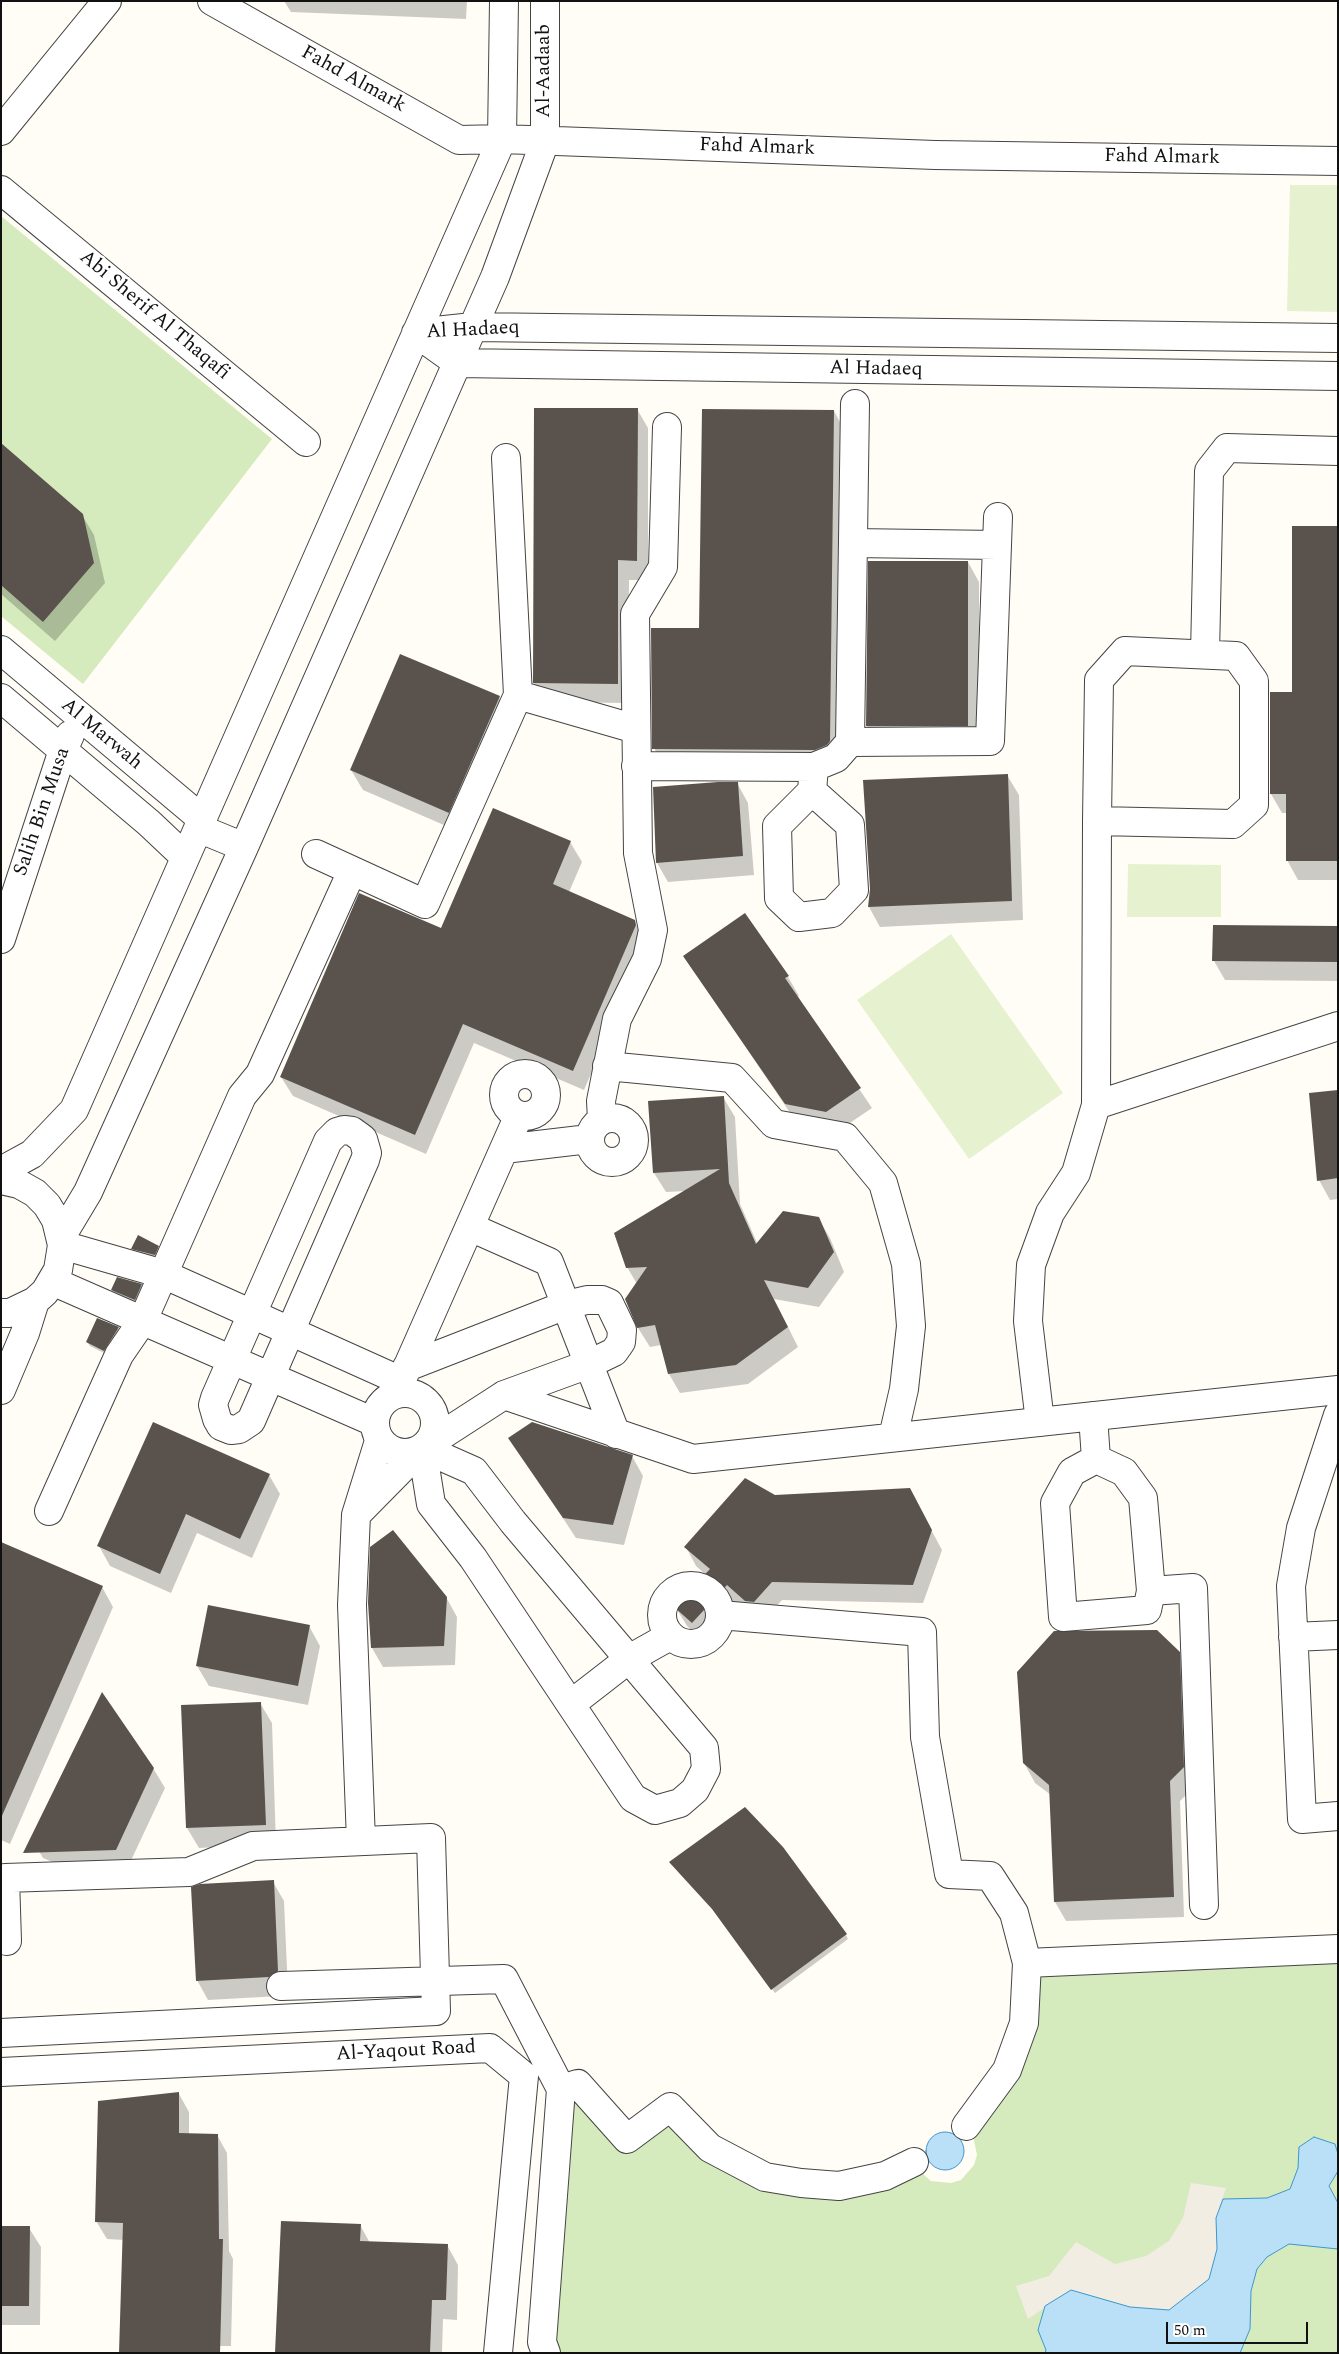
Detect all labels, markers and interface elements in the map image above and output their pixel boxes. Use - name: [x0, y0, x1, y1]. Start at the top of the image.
- street label: Al-Aadaab: [533, 24, 557, 118]
- street label: Fahd Almark: [296, 41, 410, 119]
- street label: Fahd Almark: [699, 134, 815, 162]
- street label: Fahd Almark: [1104, 145, 1220, 171]
- street label: Abi Sherif Al Thaqafi: [74, 246, 234, 386]
- street label: Al Hadaeq: [426, 317, 520, 345]
- street label: Al Hadaeq: [829, 357, 923, 383]
- street label: Al Marwah: [55, 694, 147, 776]
- street label: Salih Bin Musa: [10, 745, 76, 879]
- street label: Al-Yaqout Road: [335, 2036, 477, 2068]
- scale bar: [1169, 2312, 1312, 2344]
- text: 50 m: [1174, 2319, 1206, 2342]

